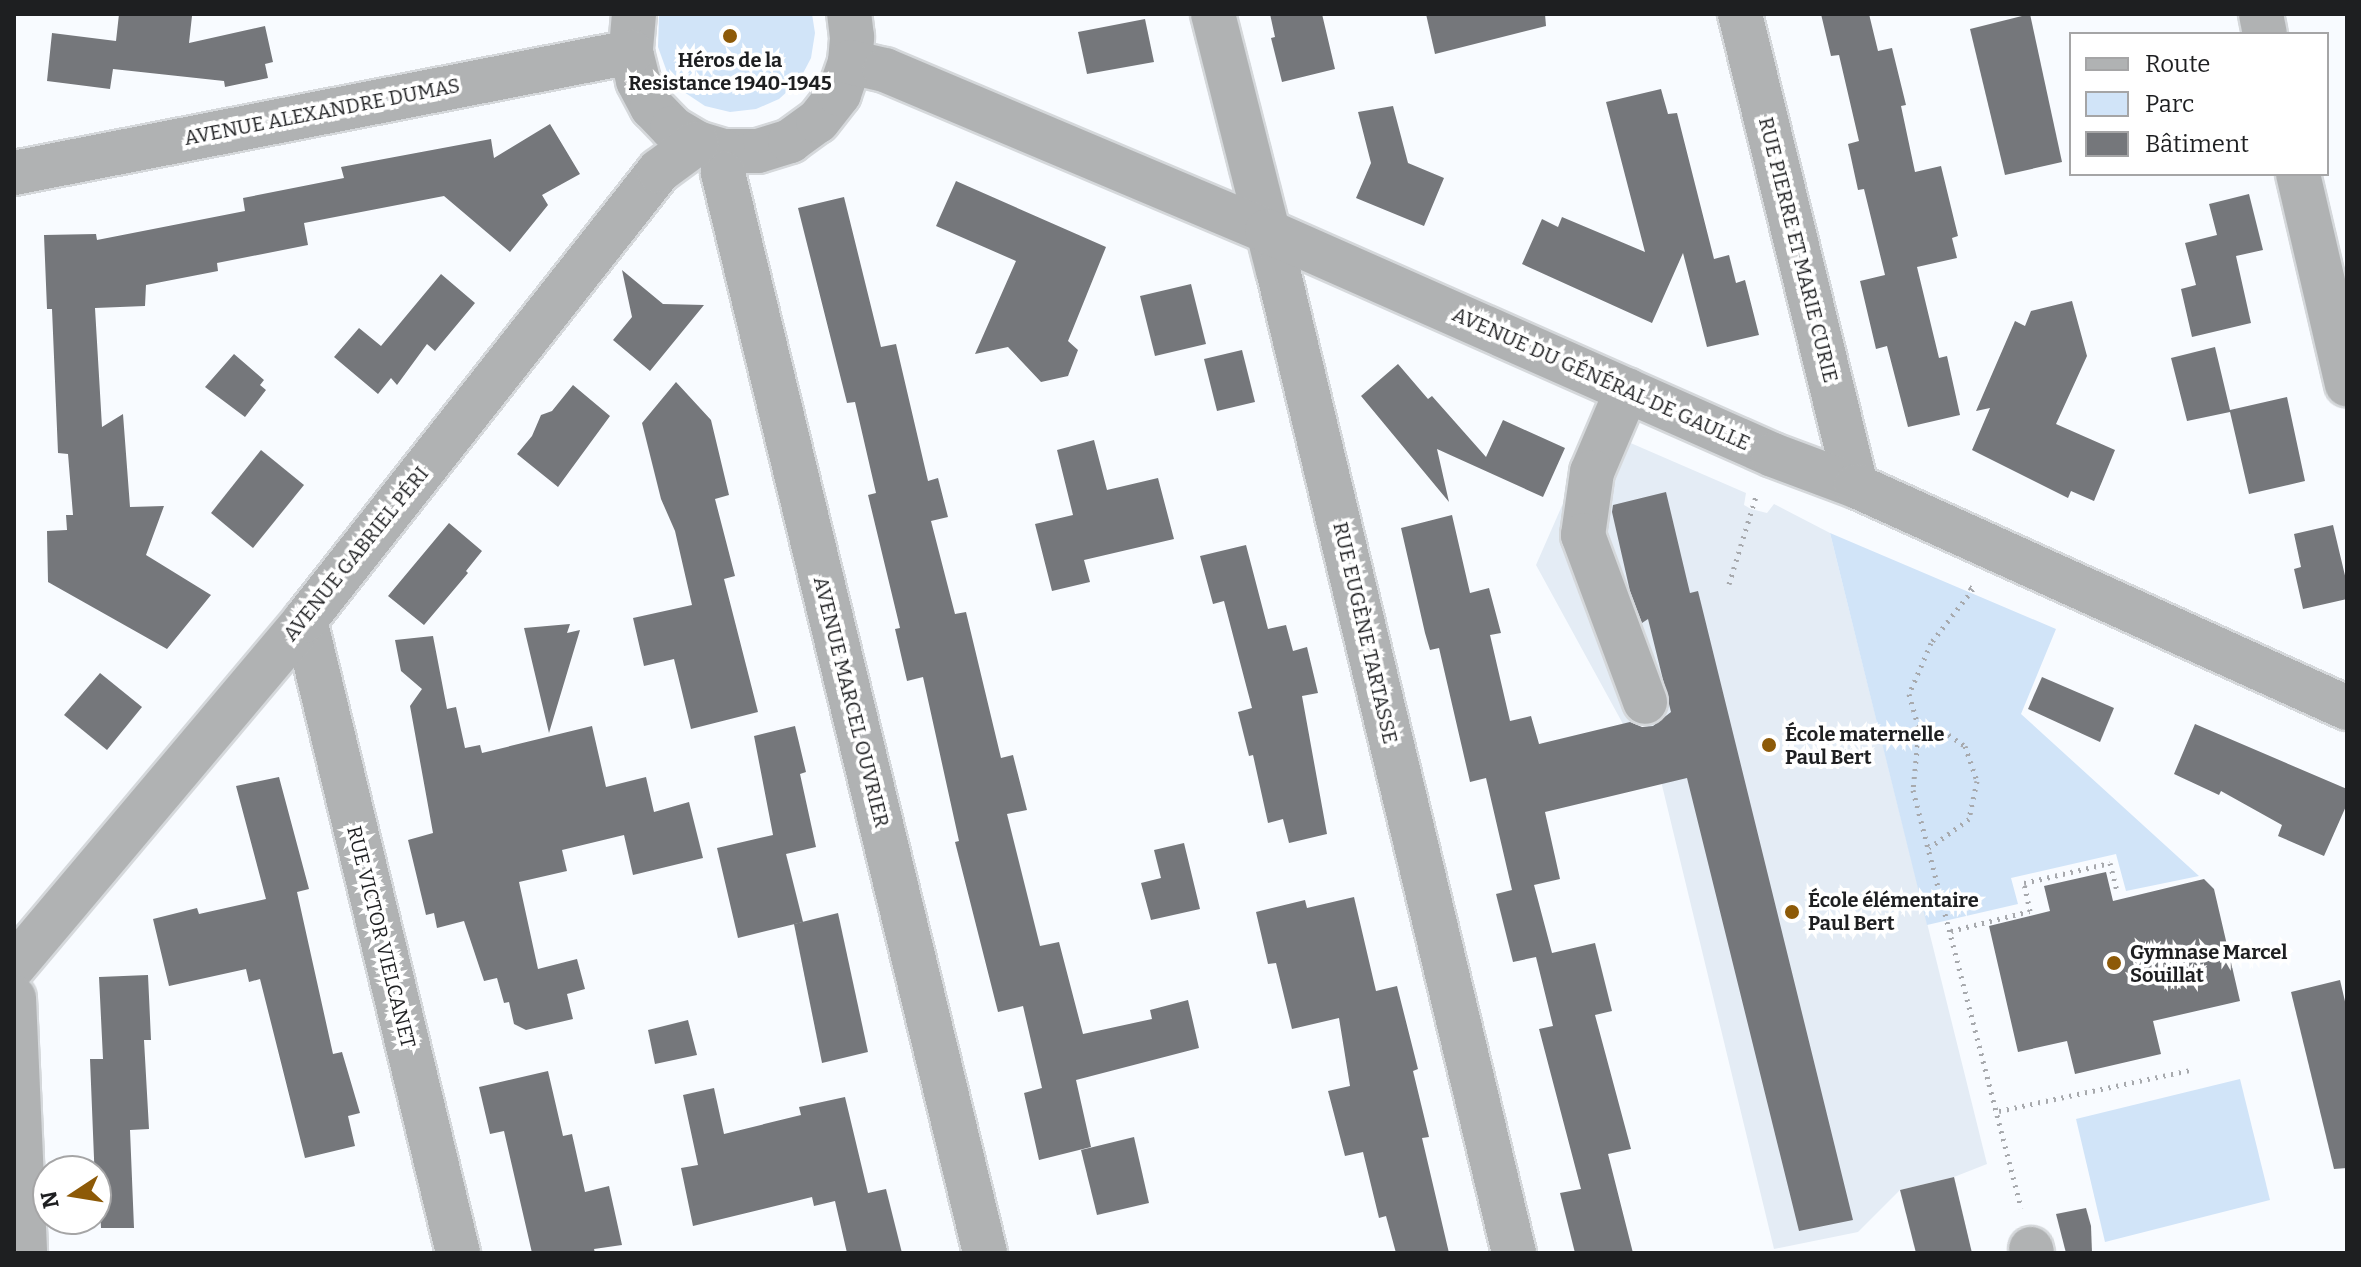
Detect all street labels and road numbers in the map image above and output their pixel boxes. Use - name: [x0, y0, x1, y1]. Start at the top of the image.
- street label: AVENUE ALEXANDRE DUMAS: [182, 73, 462, 151]
- street label: RUE PIERRE ET MARIE CURIE: [1753, 115, 1843, 385]
- street label: AVENUE DU GÉNÉRAL DE GAULLE: [1449, 302, 1753, 456]
- street label: AVENUE GABRIEL PÉRI: [278, 462, 434, 646]
- street label: RUE EUGÈNE TARTASSE: [1328, 520, 1402, 746]
- street label: AVENUE MARCEL OUVRIER: [808, 574, 894, 830]
- street label: RUE VICTOR VIELCANET: [342, 823, 420, 1051]

